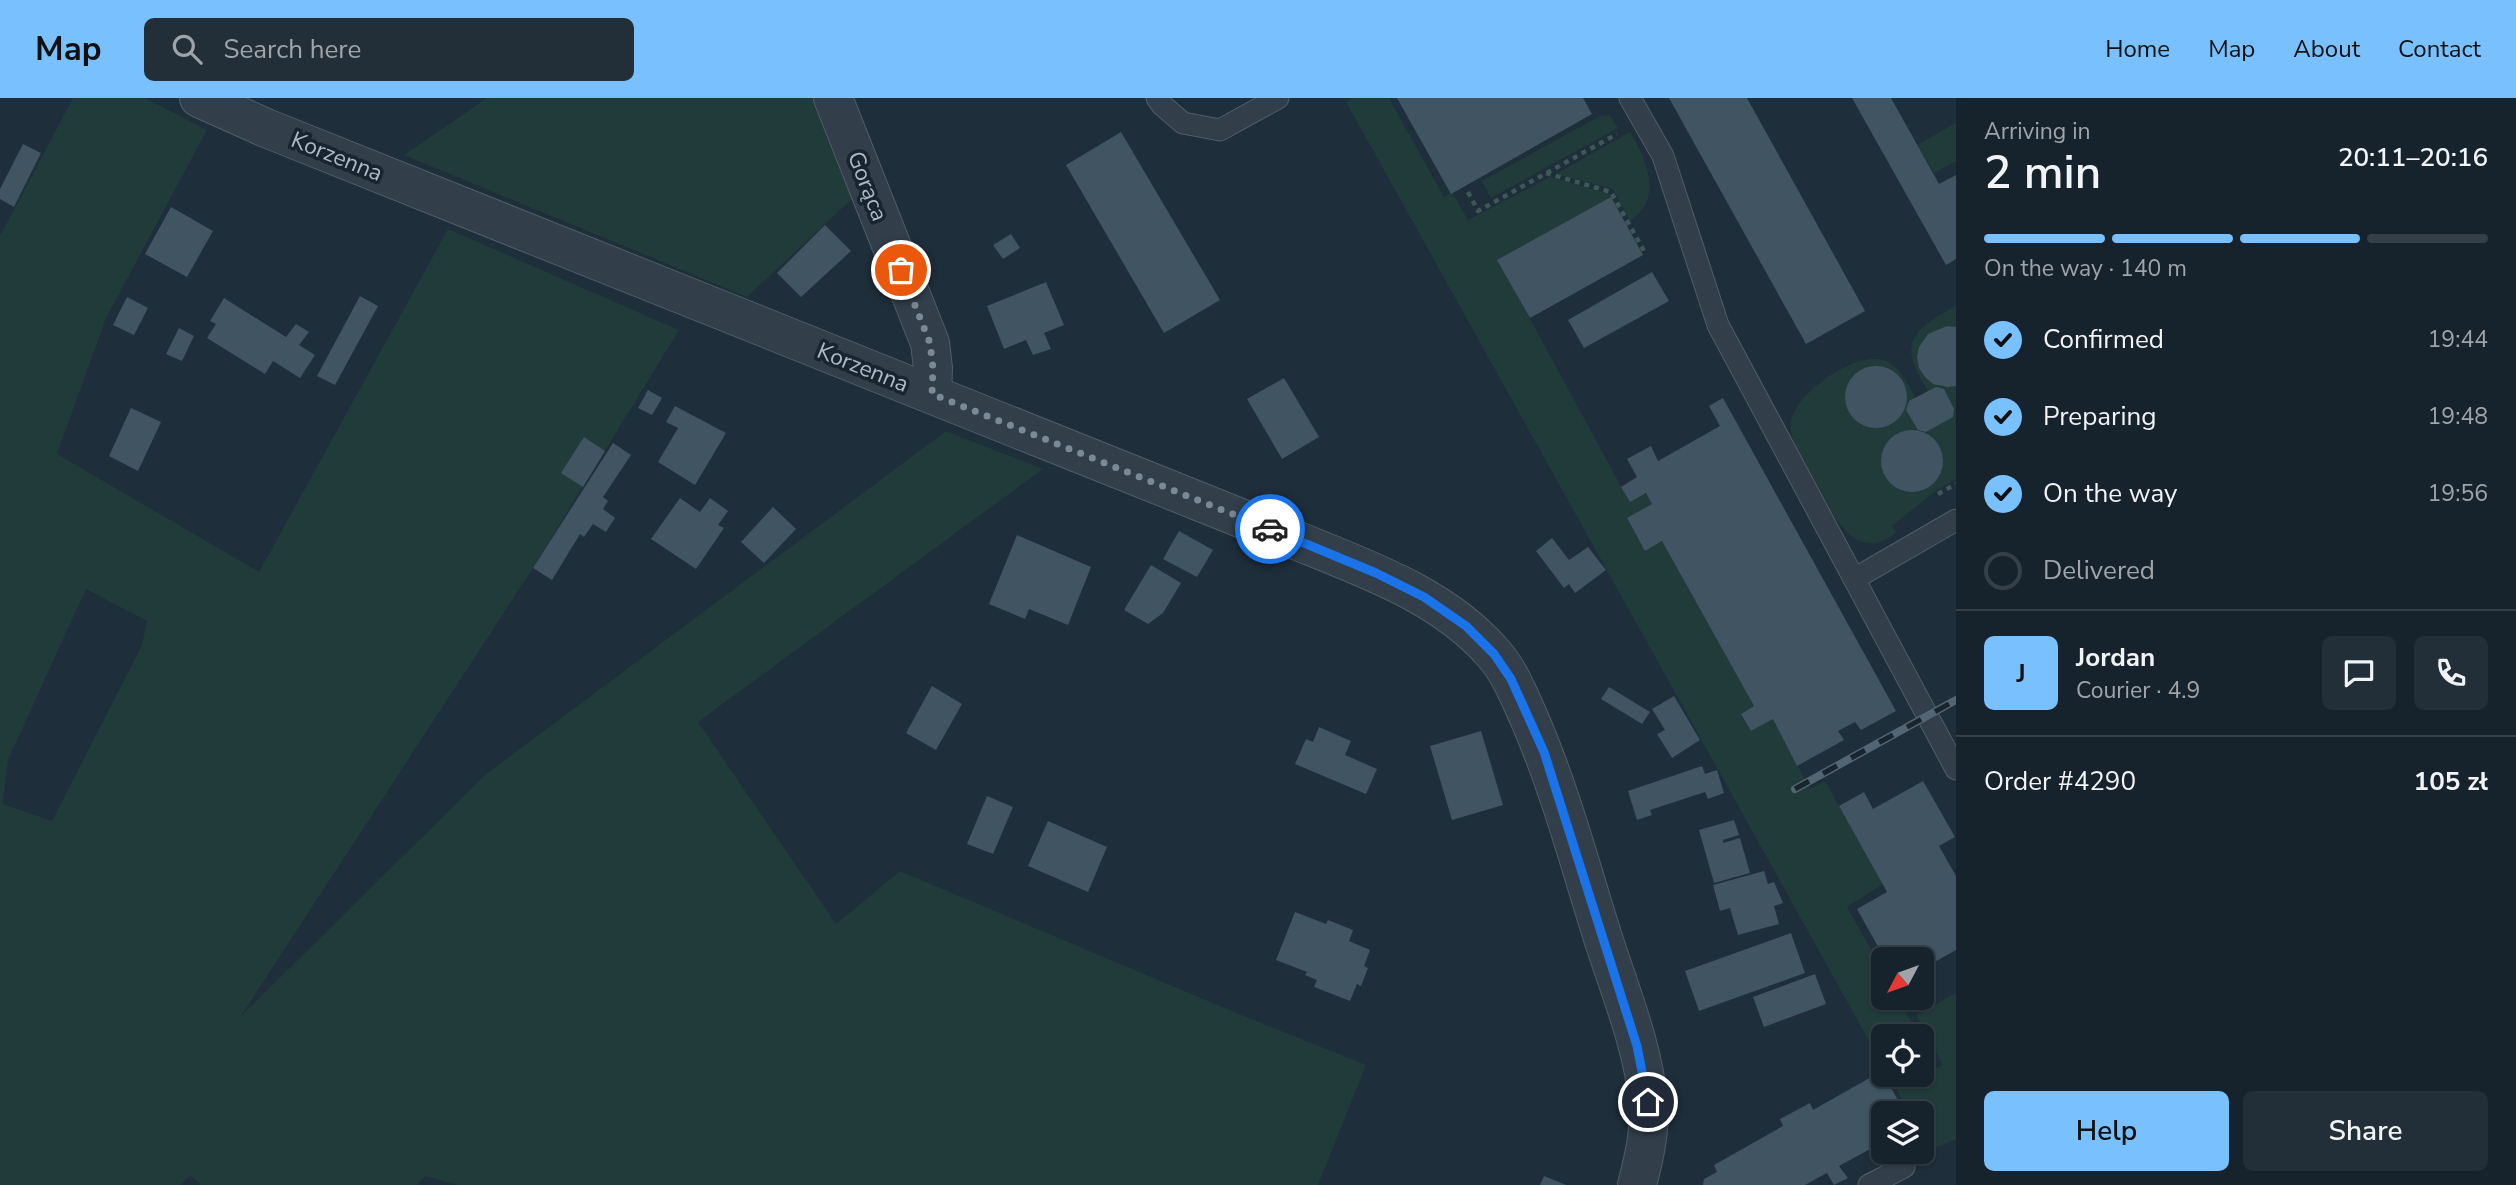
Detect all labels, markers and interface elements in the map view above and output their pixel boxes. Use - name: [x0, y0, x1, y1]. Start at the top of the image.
- search box: [144, 18, 634, 81]
- text: Map: [35, 27, 102, 72]
- icon: search: [168, 30, 206, 68]
- text: Search here: [224, 32, 361, 67]
- text: Home: [2105, 33, 2170, 65]
- text: Map: [2208, 33, 2255, 65]
- text: About: [2293, 33, 2360, 65]
- text: Contact: [2398, 33, 2481, 65]
- text: Arriving in: [1984, 116, 2091, 147]
- street label: Korzenna: [286, 124, 387, 189]
- text: 20:11–20:16: [2338, 140, 2488, 175]
- text: 2 min: [1984, 141, 2101, 204]
- street label: Gorąca: [840, 147, 895, 226]
- pin: [871, 240, 931, 300]
- icon: bag: [882, 251, 920, 289]
- text: On the way · 140 m: [1984, 253, 2187, 284]
- icon: check: [1984, 321, 2022, 359]
- text: Confirmed: [2043, 322, 2164, 357]
- text: 19:44: [2428, 324, 2488, 355]
- street label: Korzenna: [812, 335, 913, 400]
- icon: check: [1984, 398, 2022, 436]
- text: Preparing: [2043, 399, 2156, 434]
- text: 19:48: [2428, 401, 2488, 432]
- icon: check: [1984, 475, 2022, 513]
- text: On the way: [2043, 476, 2177, 511]
- text: 19:56: [2428, 478, 2488, 509]
- courier: [1235, 494, 1305, 564]
- icon: car: [1251, 510, 1289, 548]
- text: Delivered: [2043, 553, 2155, 588]
- button: chat: [2322, 636, 2396, 710]
- button: phone: [2414, 636, 2488, 710]
- text: Jordan: [2076, 640, 2155, 675]
- text: J: [2016, 656, 2026, 691]
- text: Courier · 4.9: [2076, 675, 2200, 706]
- text: Order #4290: [1984, 764, 2136, 799]
- text: 105 zł: [2414, 764, 2488, 799]
- north arrow: [1871, 947, 1934, 1010]
- map controls: [1871, 947, 1934, 1164]
- button: locate: [1871, 1024, 1934, 1087]
- pin: [1618, 1072, 1678, 1132]
- icon: home: [1629, 1083, 1667, 1121]
- button: Help: [1984, 1091, 2229, 1171]
- button: Share: [2243, 1091, 2488, 1171]
- button: layers: [1871, 1101, 1934, 1164]

